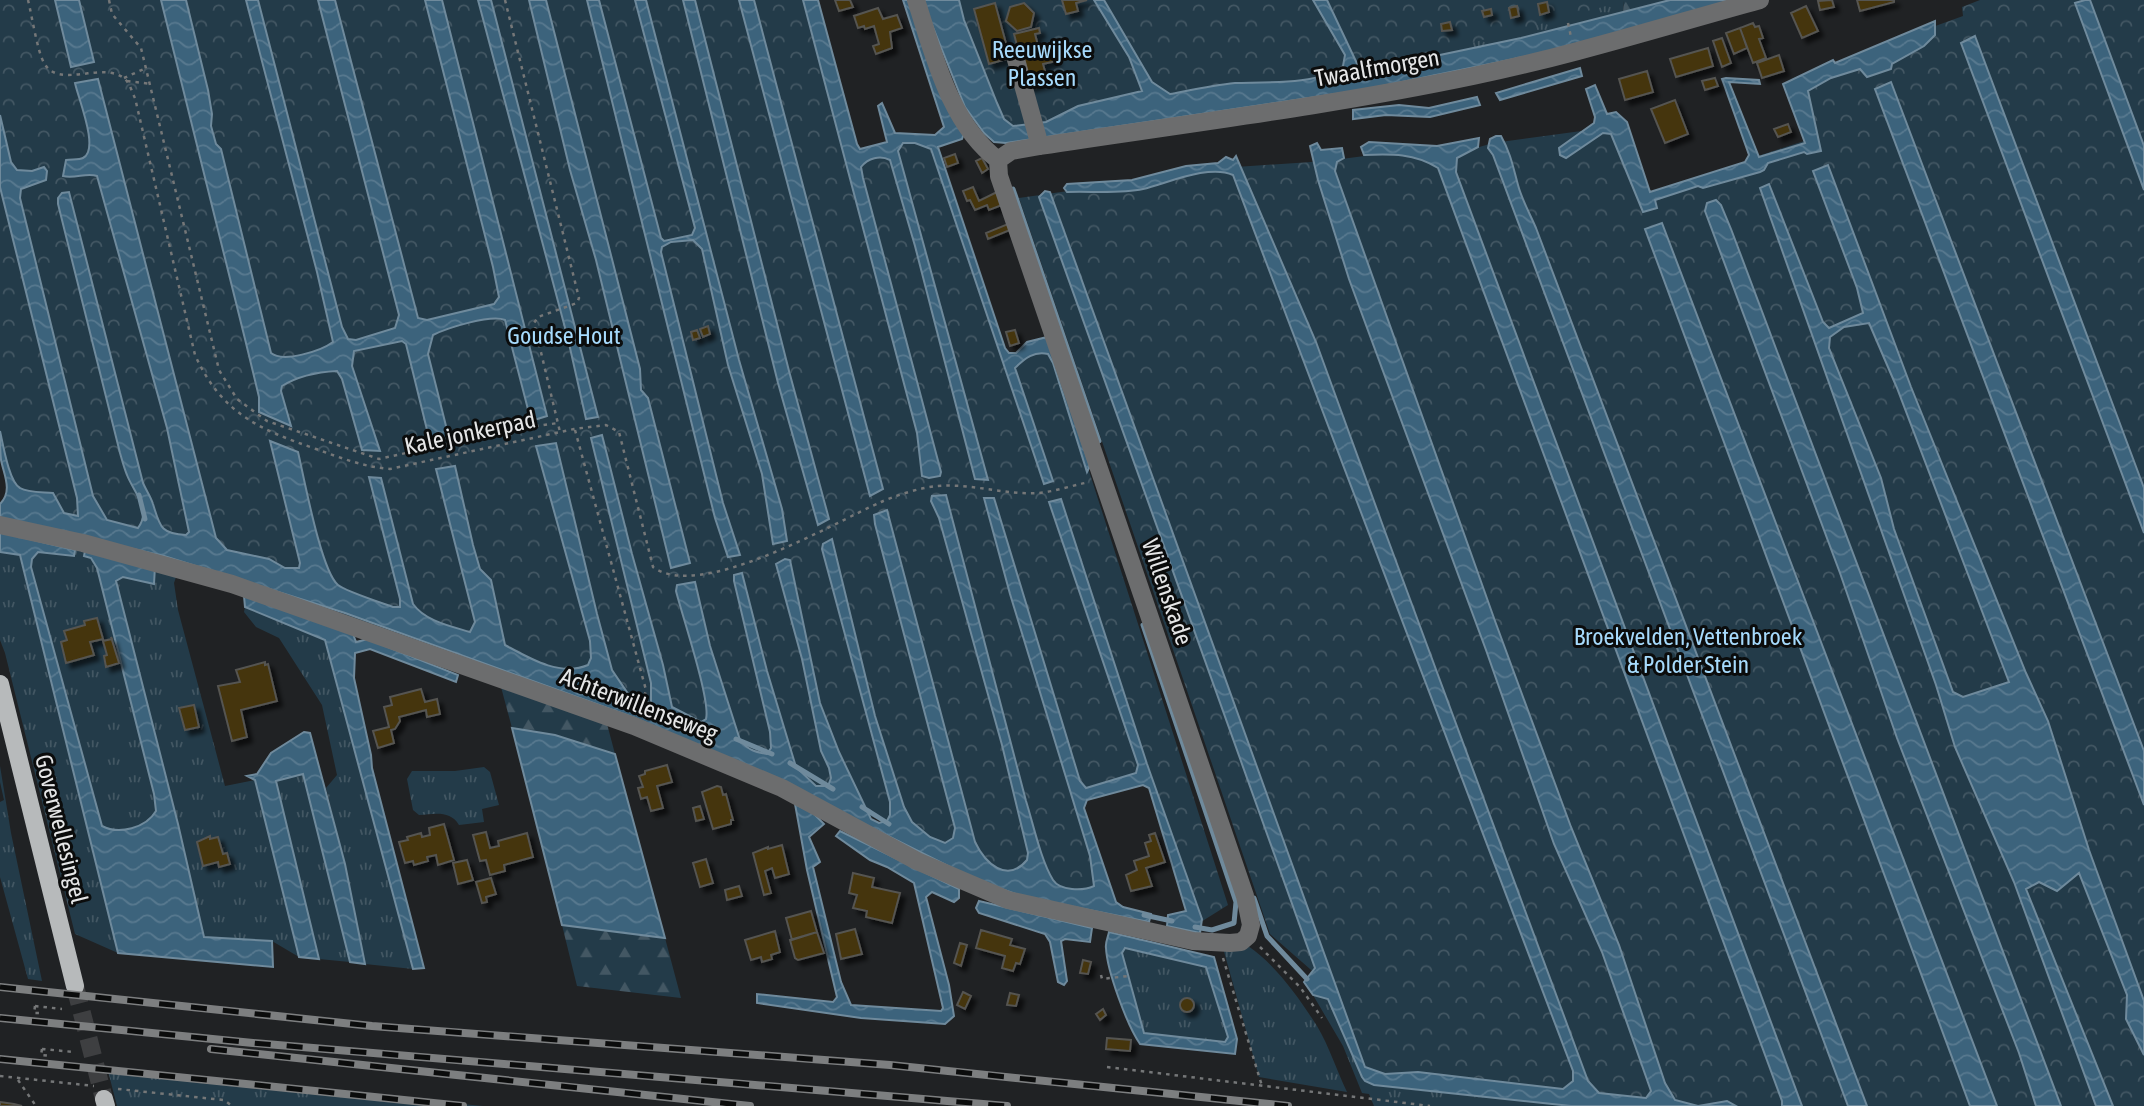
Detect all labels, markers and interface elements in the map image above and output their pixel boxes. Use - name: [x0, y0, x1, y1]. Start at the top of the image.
- park label: Reeuwijkse Plassen: [992, 36, 1092, 91]
- street label: Twaalfmorgen: [1312, 43, 1441, 92]
- park label: Goudse Hout: [507, 322, 621, 349]
- street label: Kale jonkerpad: [402, 405, 538, 460]
- street label: Willenskade: [1137, 535, 1198, 648]
- park label: Broekvelden, Vettenbroek & Polder Stein: [1574, 623, 1803, 678]
- street label: Achterwillenseweg: [557, 662, 722, 747]
- street label: Goverwellesingel: [30, 752, 93, 907]

